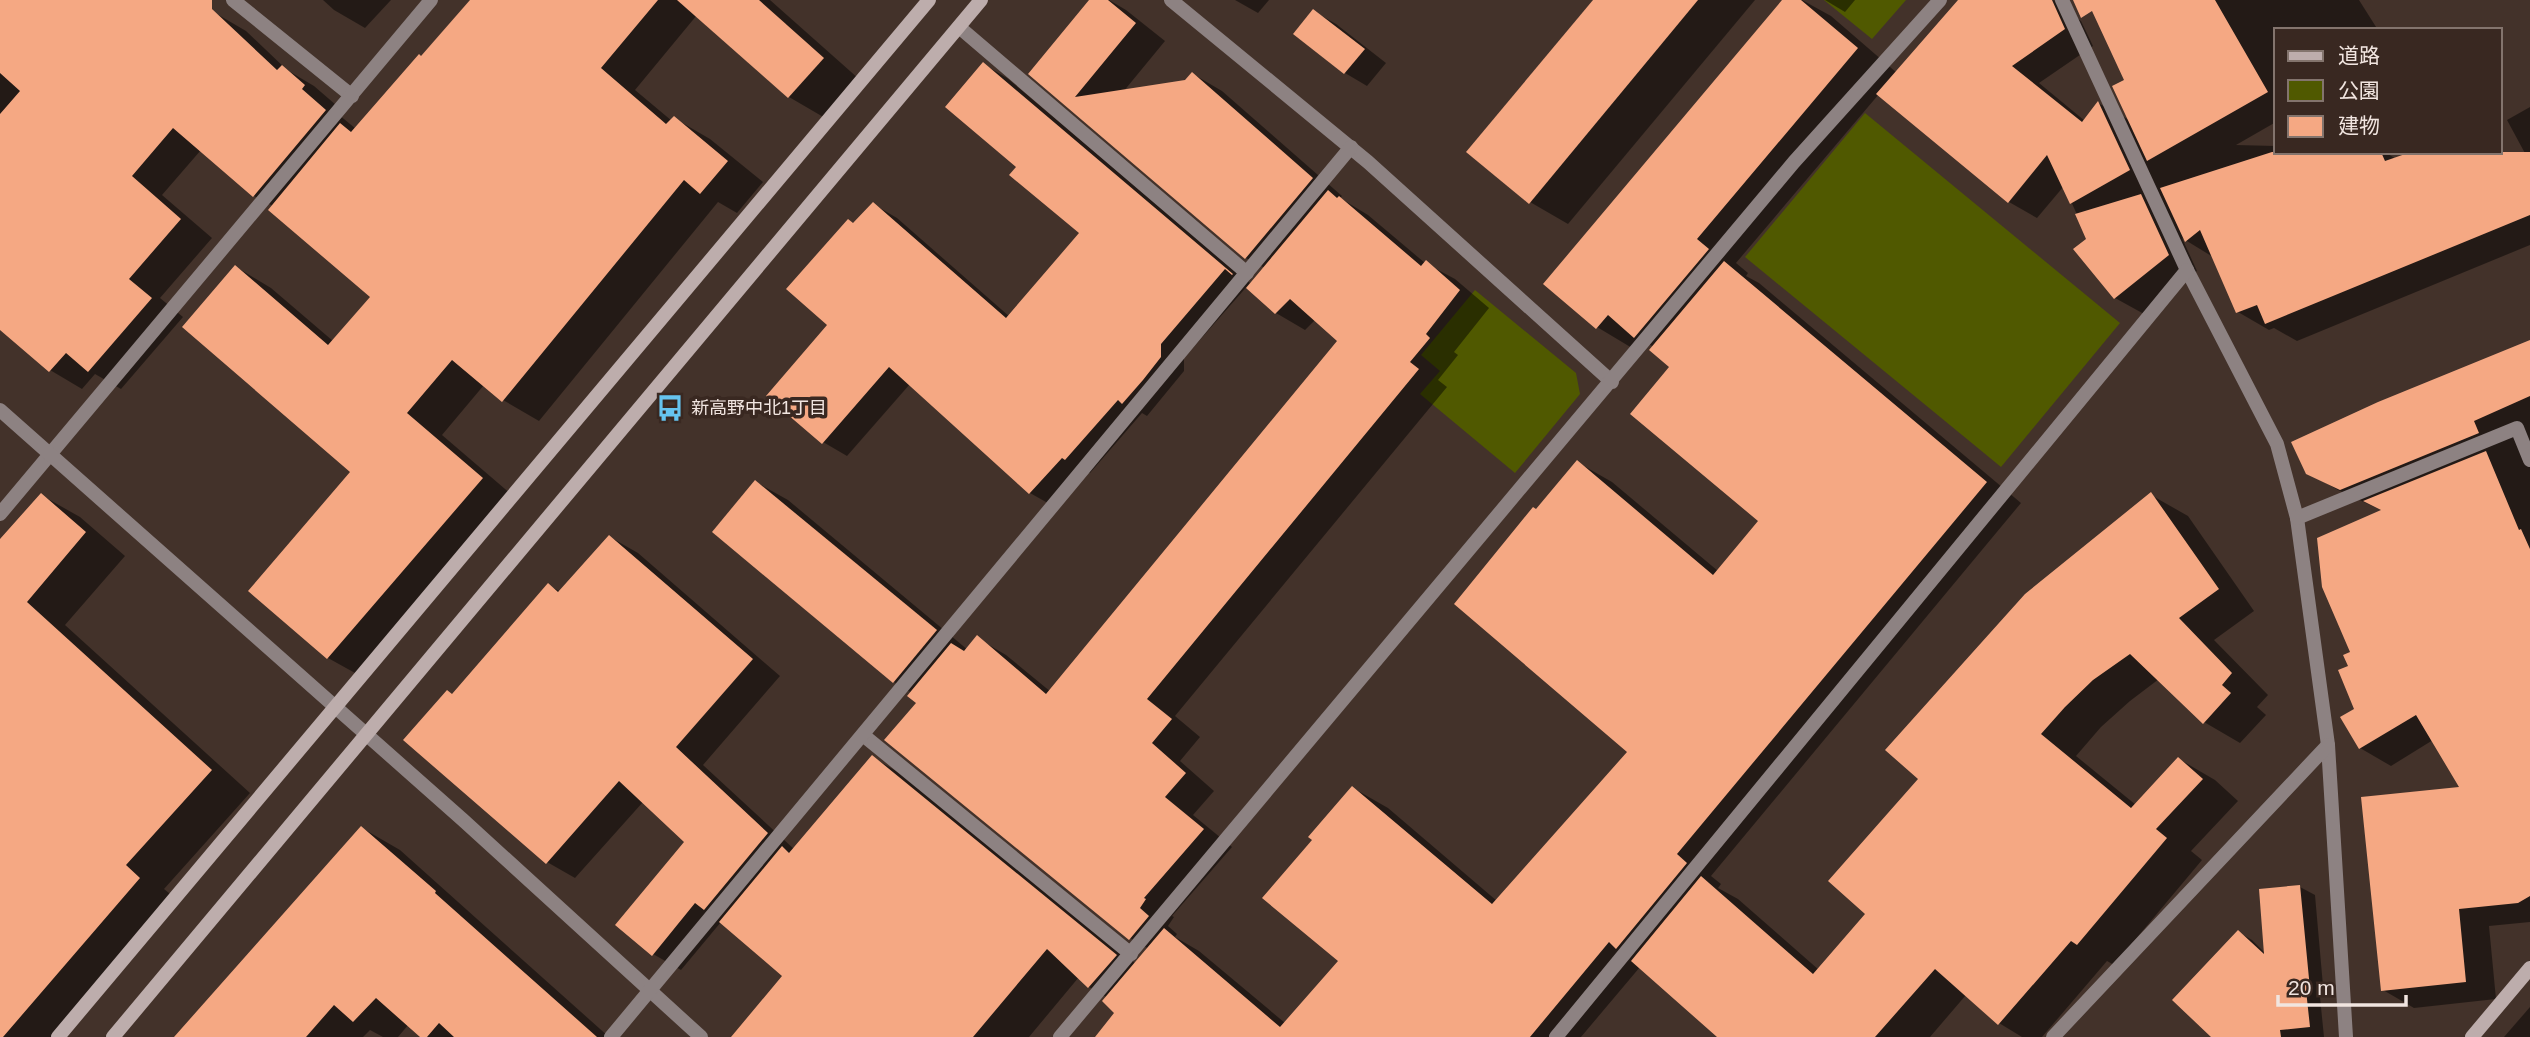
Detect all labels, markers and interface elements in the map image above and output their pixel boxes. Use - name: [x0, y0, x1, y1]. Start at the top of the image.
- legend: [2274, 28, 2502, 154]
- text: 道路: [2338, 44, 2380, 67]
- text: 公園: [2338, 79, 2380, 102]
- text: 建物: [2338, 114, 2380, 137]
- bus stop icon: 新高野中北1丁目: [655, 393, 685, 423]
- place label: 新高野中北1丁目: [691, 398, 827, 418]
- scale bar: [2278, 964, 2406, 1008]
- text: 20 m: [2288, 976, 2335, 999]

